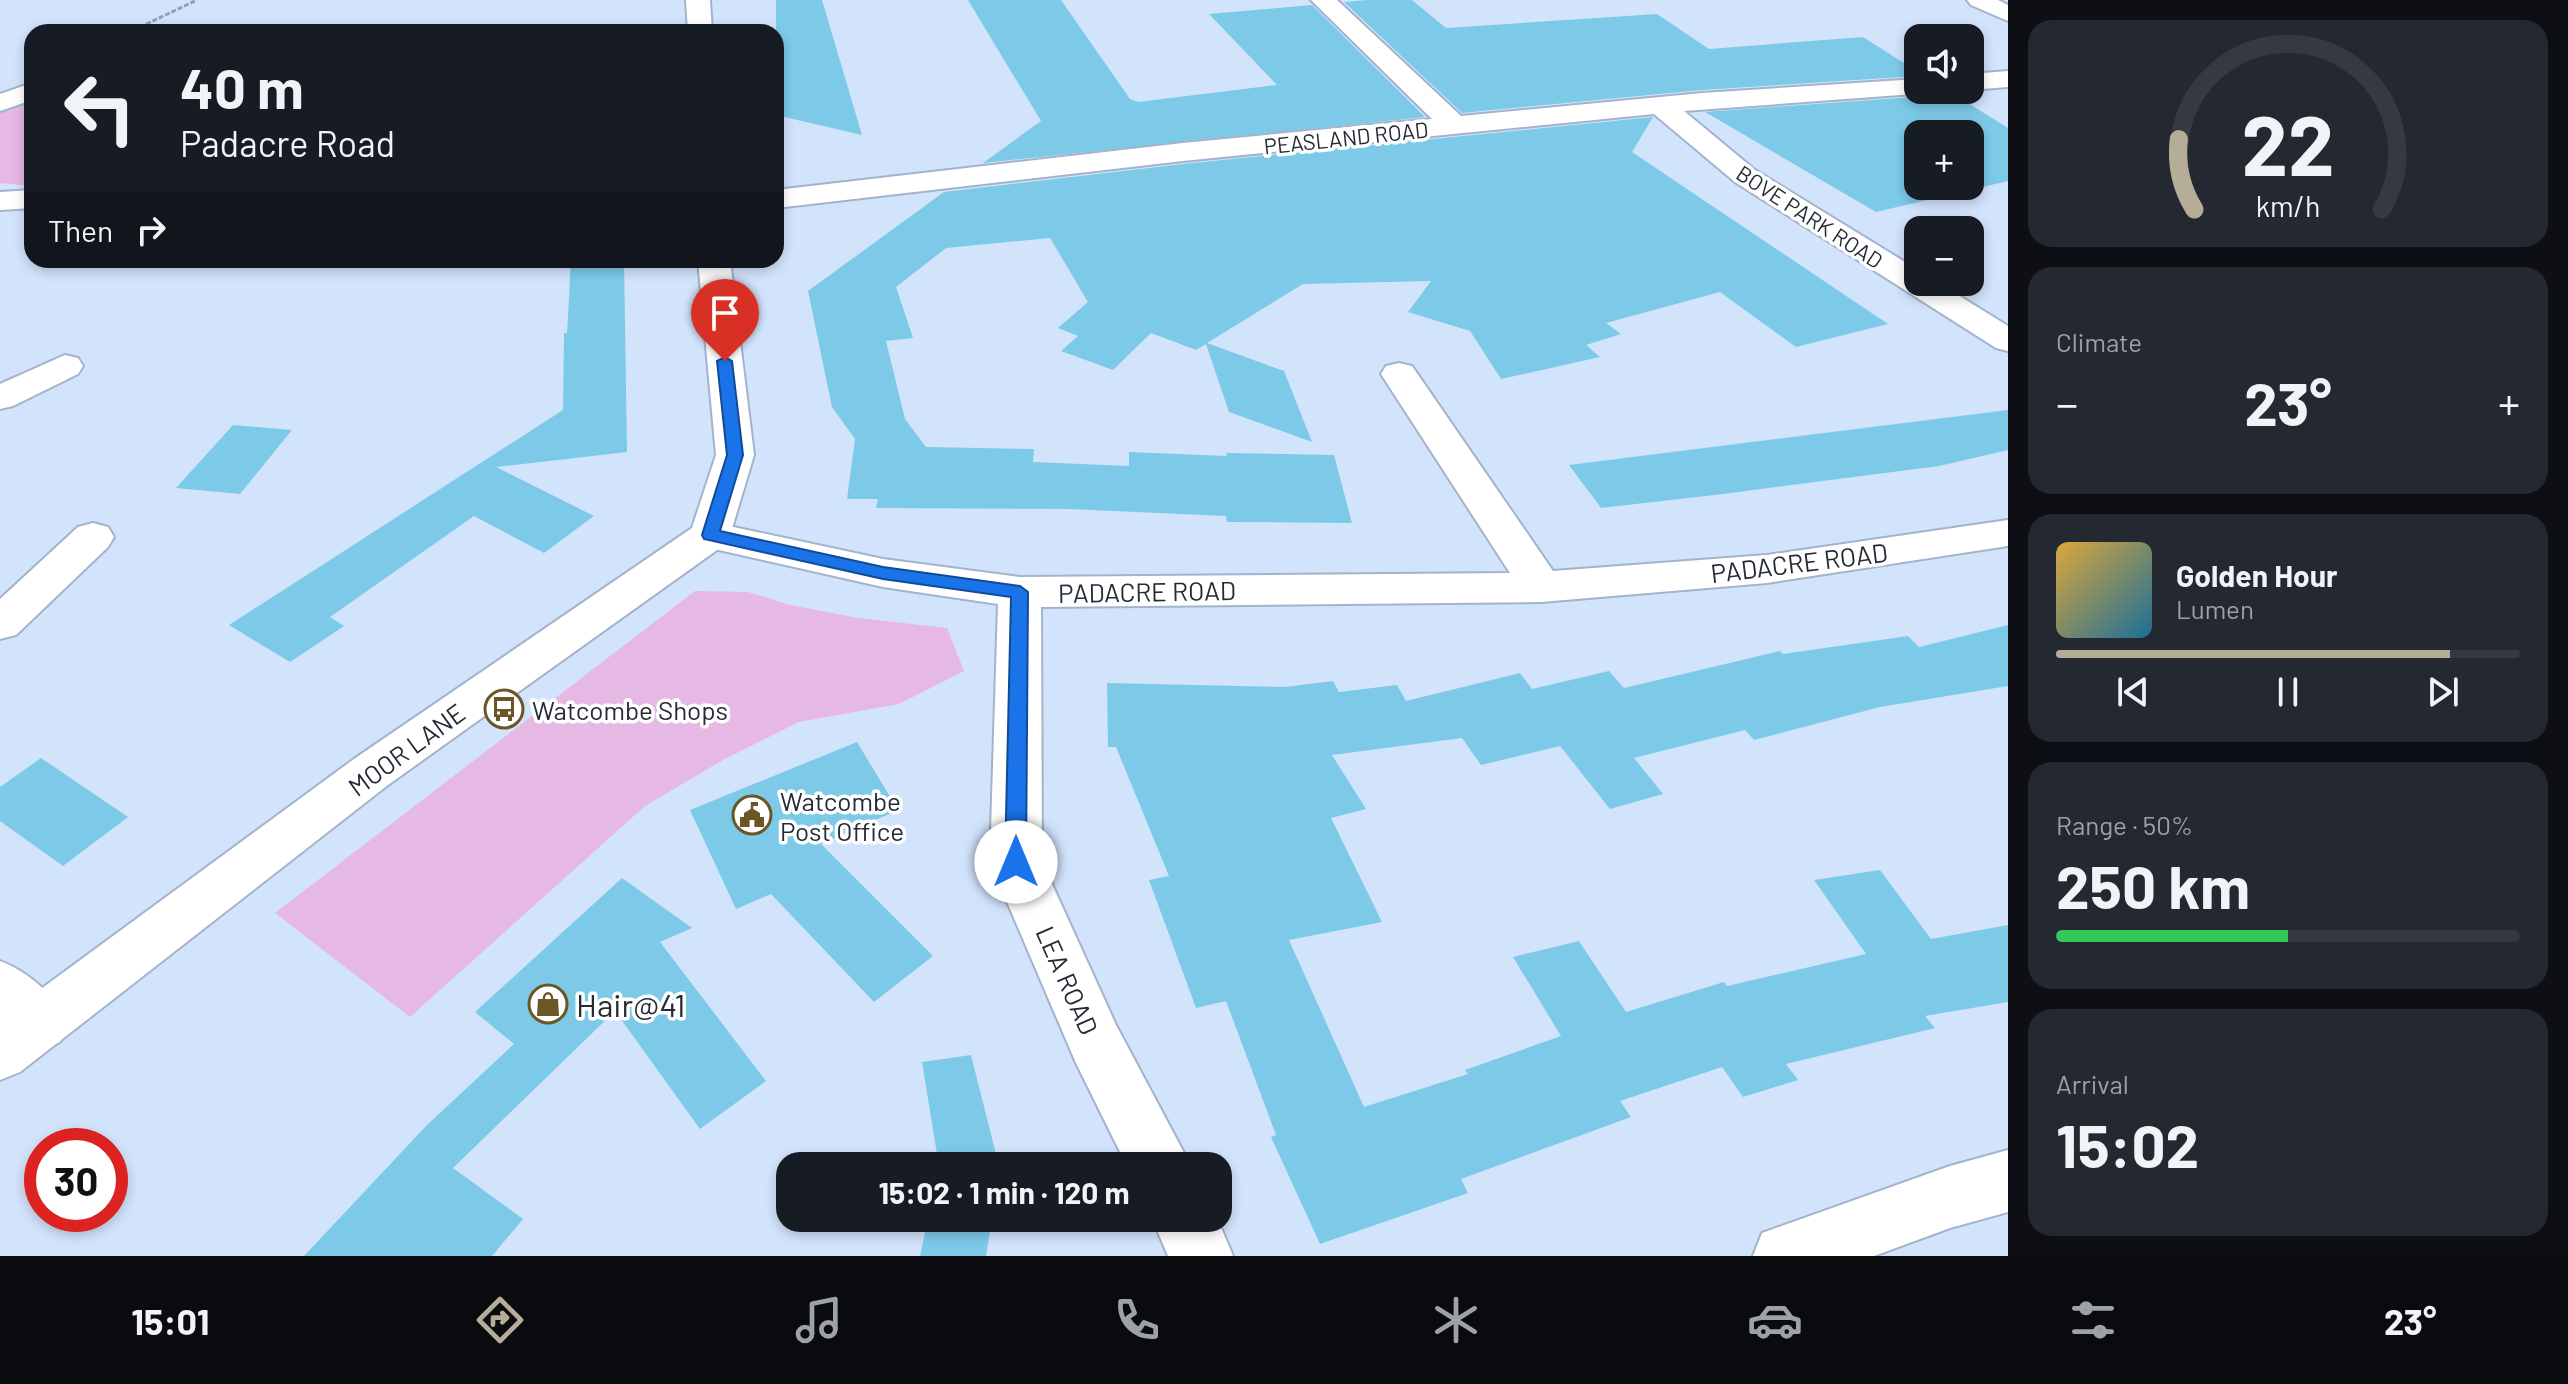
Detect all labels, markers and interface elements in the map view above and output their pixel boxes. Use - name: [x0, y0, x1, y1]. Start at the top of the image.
- map controls: [1904, 24, 1984, 296]
- button: sound: [1904, 24, 1984, 104]
- text: 40 m: [180, 53, 304, 120]
- icon: left: [48, 56, 152, 160]
- text: 22: [2241, 92, 2335, 192]
- street label: PEASLAND ROAD: [1263, 115, 1429, 159]
- button: +: [1904, 120, 1984, 200]
- text: Padacre Road: [180, 121, 395, 164]
- street label: BOVE PARK ROAD: [1732, 159, 1888, 273]
- text: km/h: [2256, 188, 2320, 223]
- icon: right: [129, 208, 173, 252]
- text: Then: [48, 212, 113, 248]
- button: −: [1904, 216, 1984, 296]
- pin: [691, 279, 759, 361]
- icon: arrive: [703, 291, 747, 335]
- text: Climate: [2056, 326, 2142, 357]
- text: 23°: [2244, 366, 2332, 438]
- text: −: [2056, 376, 2078, 429]
- text: +: [2498, 376, 2520, 429]
- street label: PADACRE ROAD: [1709, 536, 1889, 588]
- text: Golden Hour: [2176, 557, 2338, 593]
- street label: PADACRE ROAD: [1058, 574, 1236, 608]
- text: Lumen: [2176, 593, 2254, 624]
- icon: previous: [2111, 670, 2155, 714]
- icon: pause: [2266, 670, 2310, 714]
- icon: next: [2421, 670, 2465, 714]
- bus stop icon: Watcombe Shops: [483, 688, 525, 730]
- place label: Watcombe Shops: [532, 694, 728, 725]
- street label: MOOR LANE: [342, 696, 470, 802]
- place label: Watcombe Post Office: [780, 785, 904, 846]
- public building icon: Watcombe Post Office: [731, 794, 773, 836]
- text: Range · 50%: [2056, 809, 2193, 840]
- position arrow: [974, 820, 1058, 904]
- text: 250 km: [2056, 849, 2250, 921]
- street label: LEA ROAD: [1030, 921, 1106, 1039]
- shop icon: Hair@41: [527, 983, 569, 1025]
- place label: Hair@41: [576, 985, 685, 1023]
- text: Arrival: [2056, 1068, 2129, 1099]
- text: 15:02: [2056, 1108, 2199, 1180]
- speed limit sign: 30: [24, 1128, 128, 1232]
- text: 15:02 · 1 min · 120 m: [878, 1174, 1130, 1210]
- icon: directions: [472, 1292, 528, 1348]
- icon: music: [791, 1292, 847, 1348]
- icon: phone: [1109, 1292, 1165, 1348]
- icon: climate: [1428, 1292, 1484, 1348]
- icon: car: [1747, 1292, 1803, 1348]
- icon: filters: [2065, 1292, 2121, 1348]
- text: 15:01: [131, 1299, 209, 1342]
- text: 23°: [2384, 1299, 2437, 1342]

